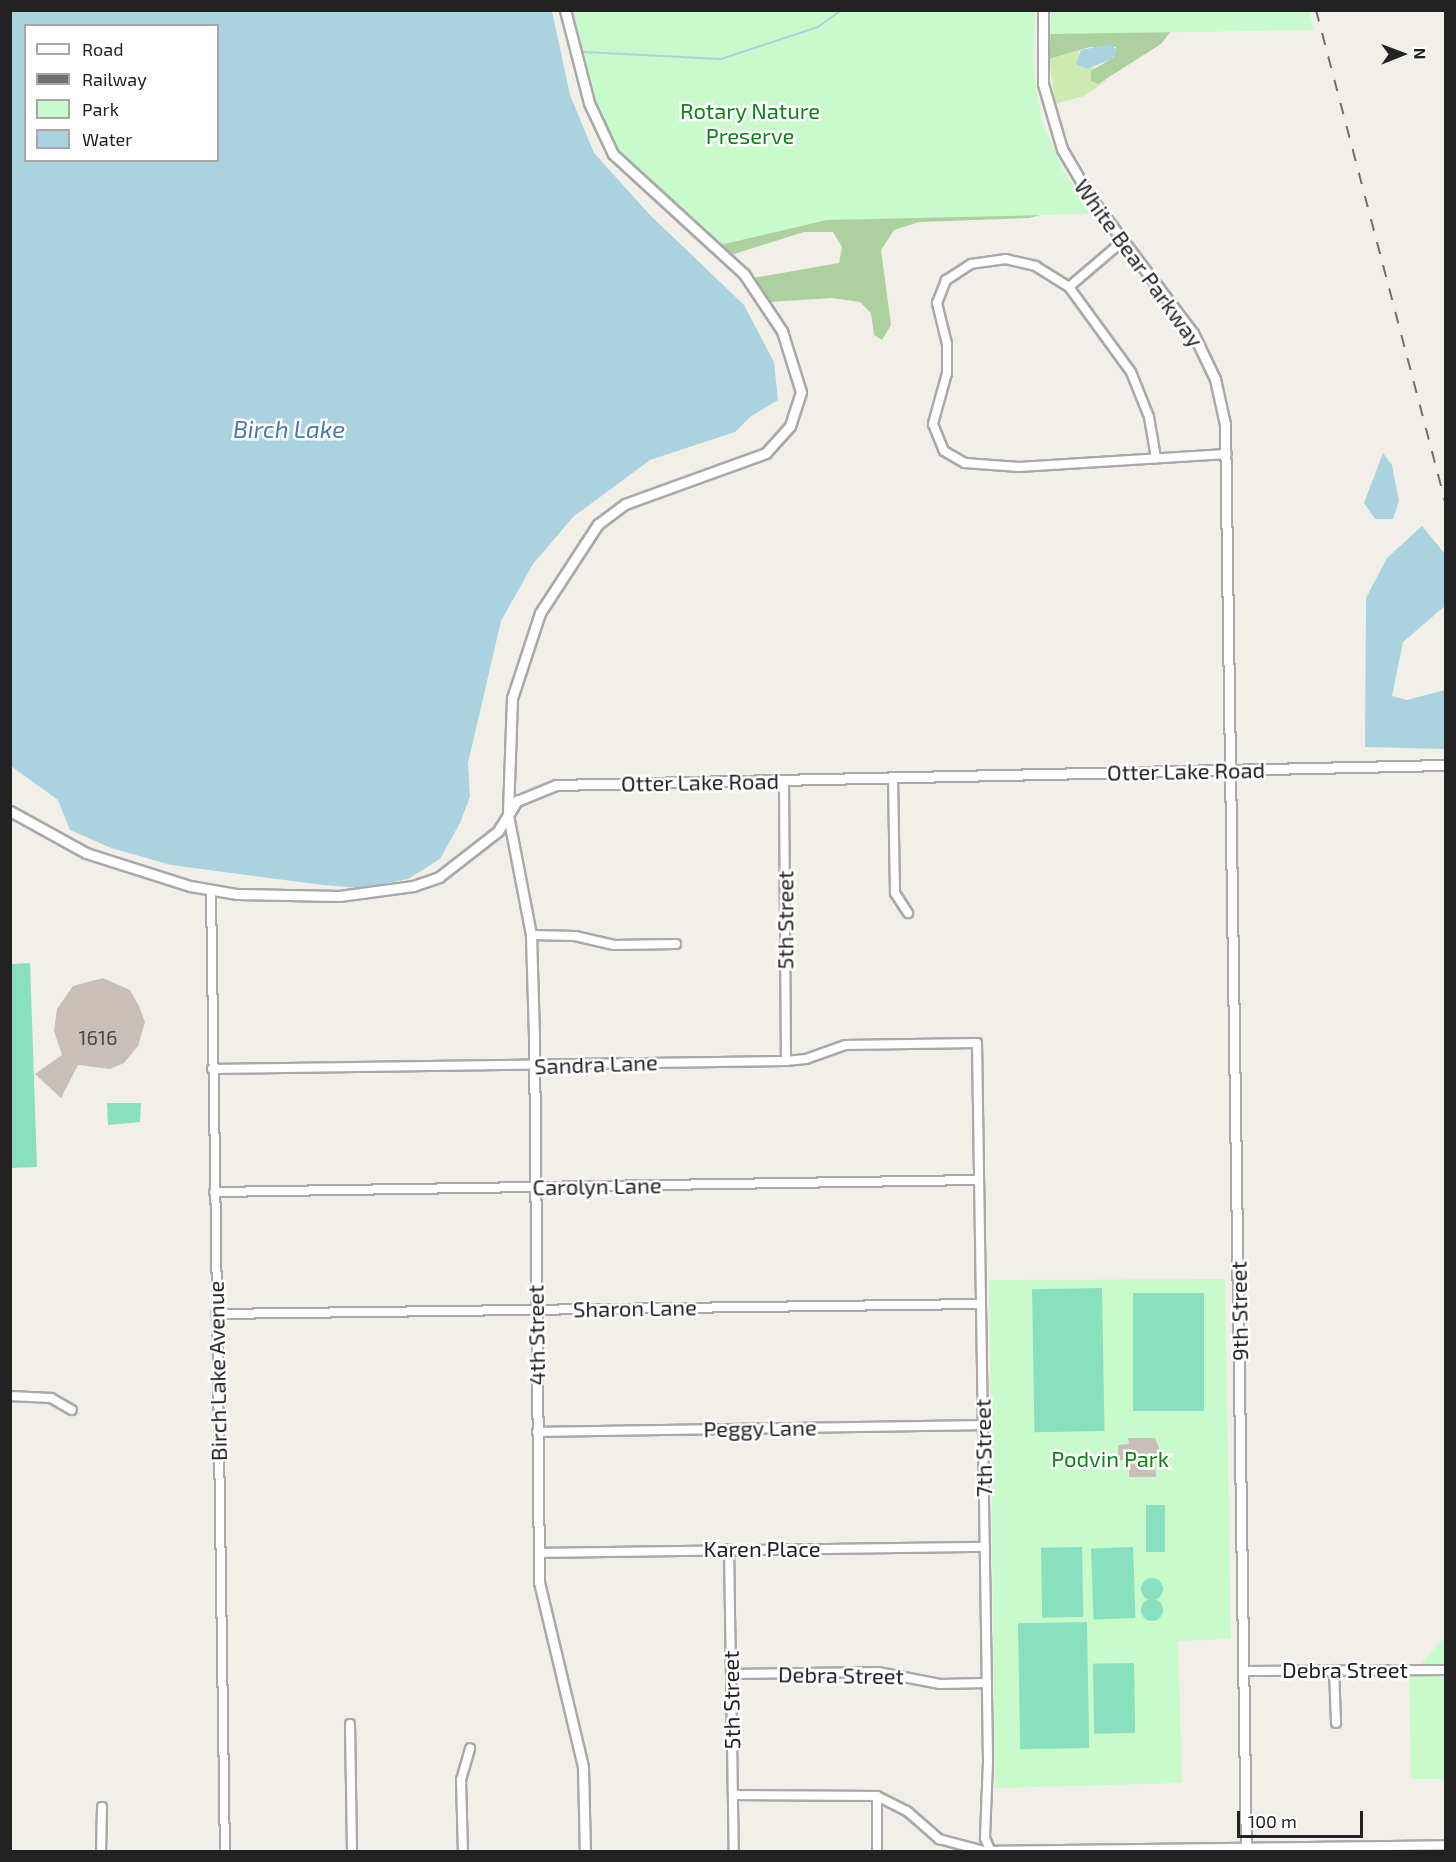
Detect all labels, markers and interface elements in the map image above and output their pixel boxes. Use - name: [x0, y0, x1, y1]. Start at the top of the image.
- legend: [24, 24, 219, 162]
- north arrow: [1372, 24, 1432, 84]
- text: Road: [82, 38, 123, 60]
- text: N: [1411, 48, 1430, 60]
- text: Railway: [82, 68, 147, 90]
- park label: Rotary Nature Preserve: [680, 97, 820, 148]
- text: Park: [82, 98, 119, 120]
- text: Water: [82, 128, 132, 150]
- street label: White Bear Parkway: [1069, 173, 1209, 353]
- water label: Birch Lake: [233, 415, 345, 443]
- street label: Otter Lake Road: [1106, 756, 1266, 786]
- street label: Otter Lake Road: [620, 767, 780, 797]
- street label: 5th Street: [772, 871, 798, 969]
- house number: 1616: [79, 1025, 117, 1049]
- street label: Sandra Lane: [534, 1049, 658, 1079]
- street label: Carolyn Lane: [532, 1172, 662, 1200]
- street label: 9th Street: [1225, 1261, 1253, 1361]
- street label: Birch Lake Avenue: [202, 1280, 232, 1462]
- street label: 4th Street: [522, 1284, 550, 1386]
- street label: Sharon Lane: [573, 1294, 697, 1322]
- street label: 7th Street: [969, 1399, 997, 1497]
- street label: Peggy Lane: [703, 1414, 817, 1442]
- park label: Podvin Park: [1051, 1446, 1169, 1472]
- street label: Karen Place: [703, 1536, 821, 1562]
- street label: 5th Street: [717, 1650, 745, 1750]
- street label: Debra Street: [1282, 1657, 1408, 1683]
- street label: Debra Street: [778, 1661, 904, 1689]
- scale bar: [1240, 1799, 1366, 1837]
- text: 100 m: [1248, 1810, 1297, 1832]

